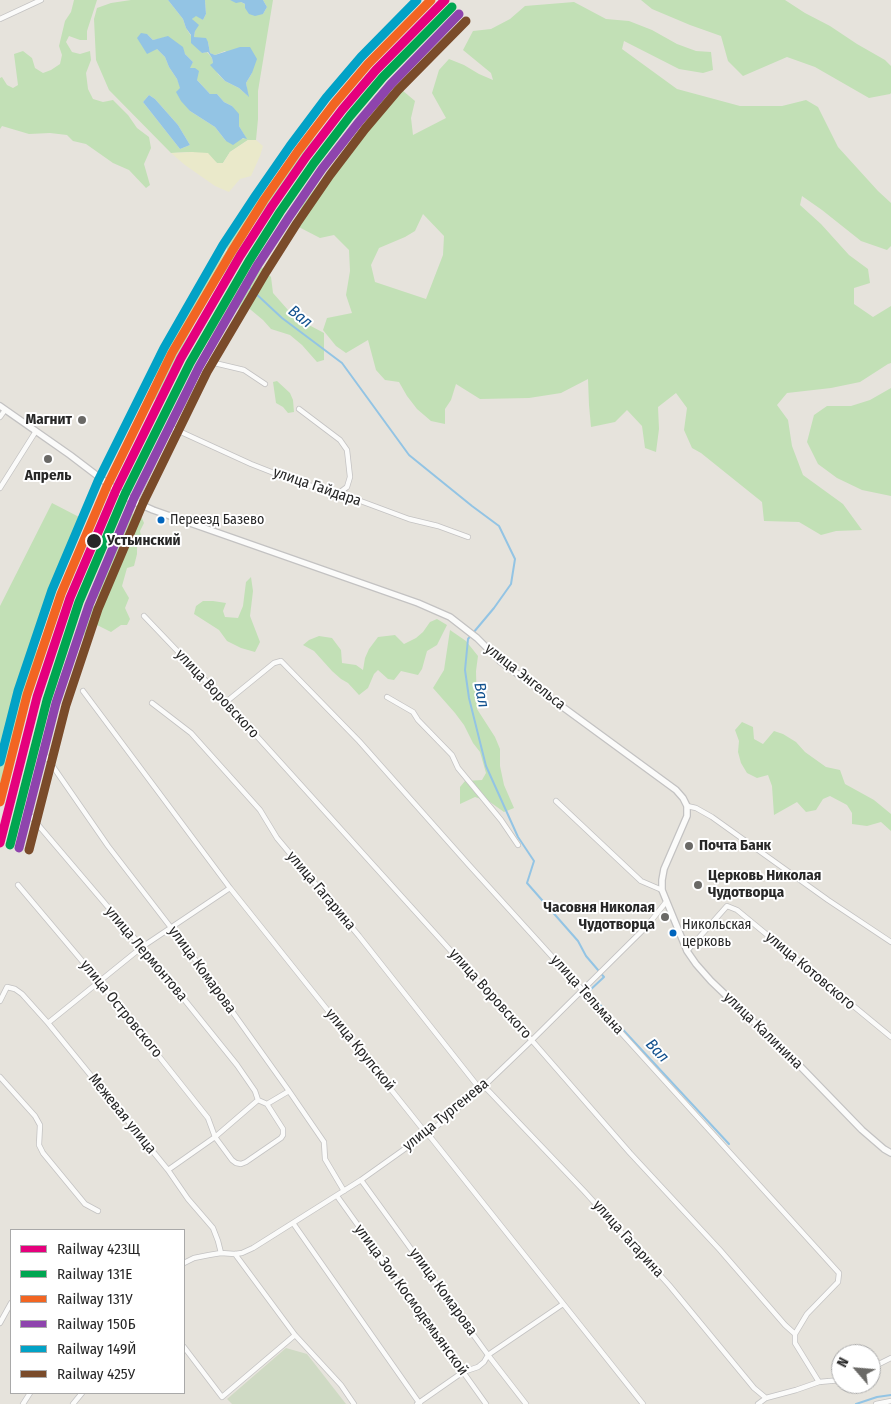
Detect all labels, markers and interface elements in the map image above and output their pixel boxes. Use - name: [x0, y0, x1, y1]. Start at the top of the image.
- water label: Вал: [284, 302, 316, 332]
- place label: Магнит: [25, 411, 72, 429]
- marker: Магнит: [76, 414, 88, 426]
- marker: Апрель: [42, 453, 54, 465]
- street label: улица Гайдара: [271, 464, 363, 510]
- place label: Апрель: [25, 467, 71, 485]
- place label: Переезд Базево: [170, 512, 264, 528]
- marker: Переезд Базево: [156, 515, 166, 525]
- marker: Устьинский: [85, 532, 103, 550]
- place label: Устьинский: [107, 532, 180, 550]
- street label: улица Энгельса: [481, 640, 569, 714]
- street label: улица Воровского: [171, 646, 263, 742]
- water label: Вал: [469, 681, 493, 709]
- place label: Почта Банк: [699, 837, 771, 855]
- marker: Почта Банк: [683, 840, 695, 852]
- street label: улица Гагарина: [283, 848, 359, 934]
- place label: Церковь Николая Чудотворца: [708, 867, 821, 902]
- marker: Церковь Николая Чудотворца: [692, 879, 704, 891]
- place label: Часовня Николая Чудотворца: [544, 899, 655, 934]
- street label: улица Лермонтова: [101, 903, 191, 1005]
- marker: Часовня Николая Чудотворца: [659, 911, 671, 923]
- place label: Никольская церковь: [682, 917, 751, 950]
- street label: улица Комарова: [164, 923, 240, 1017]
- marker: Никольская церковь: [668, 928, 678, 938]
- street label: улица Котовского: [761, 928, 859, 1014]
- street label: улица Воровского: [445, 945, 535, 1043]
- street label: улица Тельмана: [547, 951, 627, 1039]
- street label: улица Островского: [76, 956, 166, 1062]
- street label: улица Калинина: [720, 989, 806, 1073]
- street label: улица Крупской: [321, 1005, 399, 1095]
- water label: Вал: [641, 1035, 673, 1067]
- street label: Межевая улица: [84, 1070, 160, 1158]
- street label: улица Тургенева: [399, 1075, 493, 1155]
- street label: улица Гагарина: [589, 1197, 667, 1281]
- street label: улица Зои Космодемьянской: [350, 1221, 472, 1379]
- legend: [10, 1229, 185, 1394]
- text: Railway 423Щ: [57, 1240, 140, 1258]
- street label: улица Комарова: [405, 1245, 481, 1339]
- text: Railway 131Е: [57, 1265, 132, 1283]
- text: Railway 131У: [57, 1290, 133, 1308]
- text: Railway 150Б: [57, 1315, 136, 1333]
- text: Railway 149Й: [57, 1340, 136, 1358]
- north arrow: [831, 1344, 881, 1394]
- text: N: [834, 1355, 853, 1370]
- text: Railway 425У: [57, 1365, 135, 1383]

